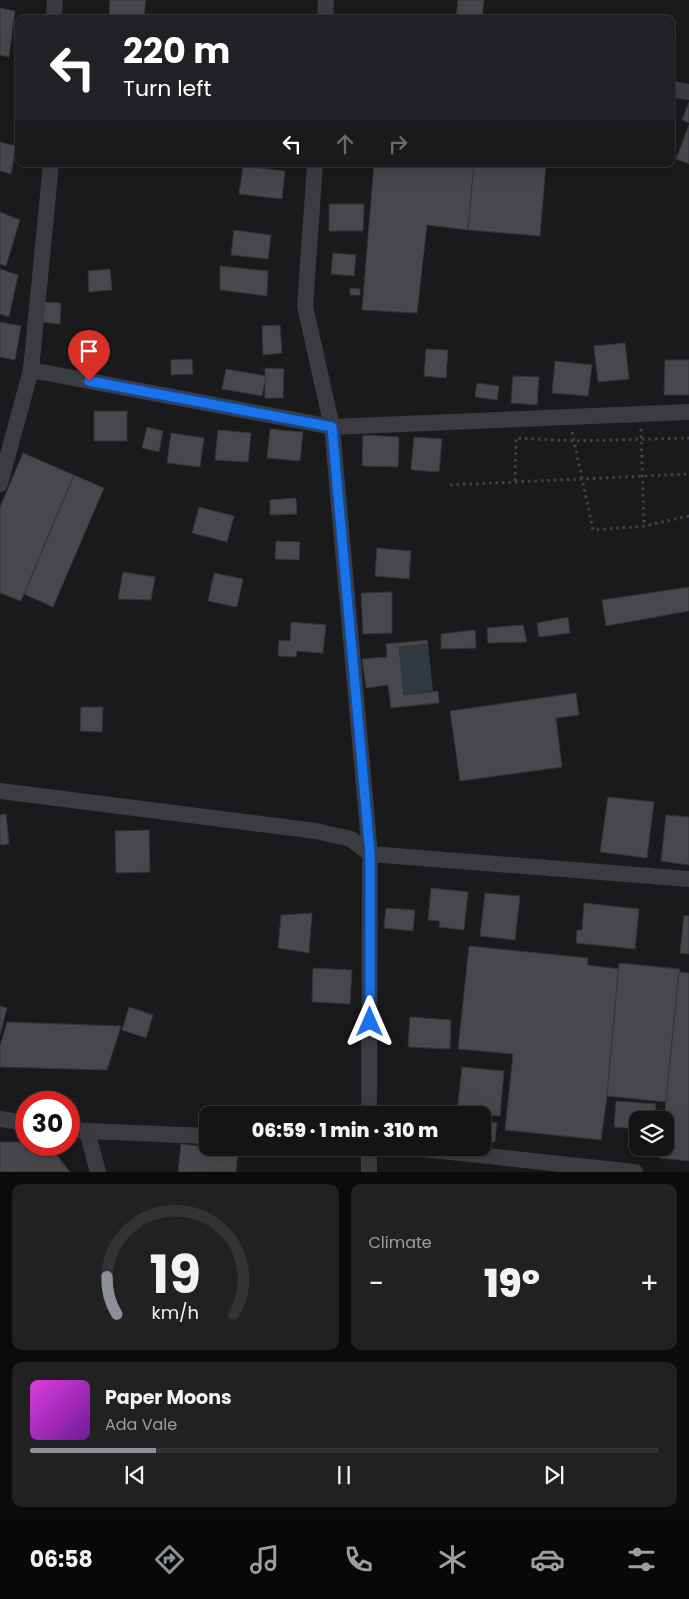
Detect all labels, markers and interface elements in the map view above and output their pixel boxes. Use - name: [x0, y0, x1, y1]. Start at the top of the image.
- text: 220 m: [123, 26, 230, 75]
- icon: left: [40, 35, 105, 100]
- text: Turn left: [123, 73, 211, 104]
- icon: left: [278, 130, 306, 158]
- icon: ahead: [331, 130, 359, 158]
- icon: right: [384, 130, 412, 158]
- pin: [68, 330, 110, 381]
- icon: arrive: [75, 337, 103, 365]
- position arrow: [343, 995, 395, 1047]
- speed limit sign: 30: [15, 1091, 80, 1156]
- map controls: [629, 1111, 674, 1156]
- button: layers: [629, 1111, 674, 1156]
- text: 06:59 · 1 min · 310 m: [252, 1117, 438, 1144]
- text: Climate: [369, 1231, 432, 1254]
- text: 19: [149, 1238, 201, 1311]
- text: 19°: [484, 1257, 540, 1310]
- text: −: [369, 1264, 384, 1303]
- text: +: [640, 1264, 659, 1303]
- text: km/h: [151, 1300, 199, 1325]
- text: Paper Moons: [105, 1384, 232, 1411]
- text: Ada Vale: [105, 1413, 177, 1436]
- icon: previous: [121, 1461, 149, 1489]
- icon: pause: [330, 1461, 358, 1489]
- icon: next: [540, 1461, 568, 1489]
- icon: directions: [152, 1542, 187, 1577]
- icon: music: [247, 1542, 282, 1577]
- icon: phone: [341, 1542, 376, 1577]
- icon: climate: [435, 1542, 470, 1577]
- icon: car: [530, 1542, 565, 1577]
- icon: filters: [624, 1542, 659, 1577]
- text: 06:58: [30, 1544, 93, 1575]

